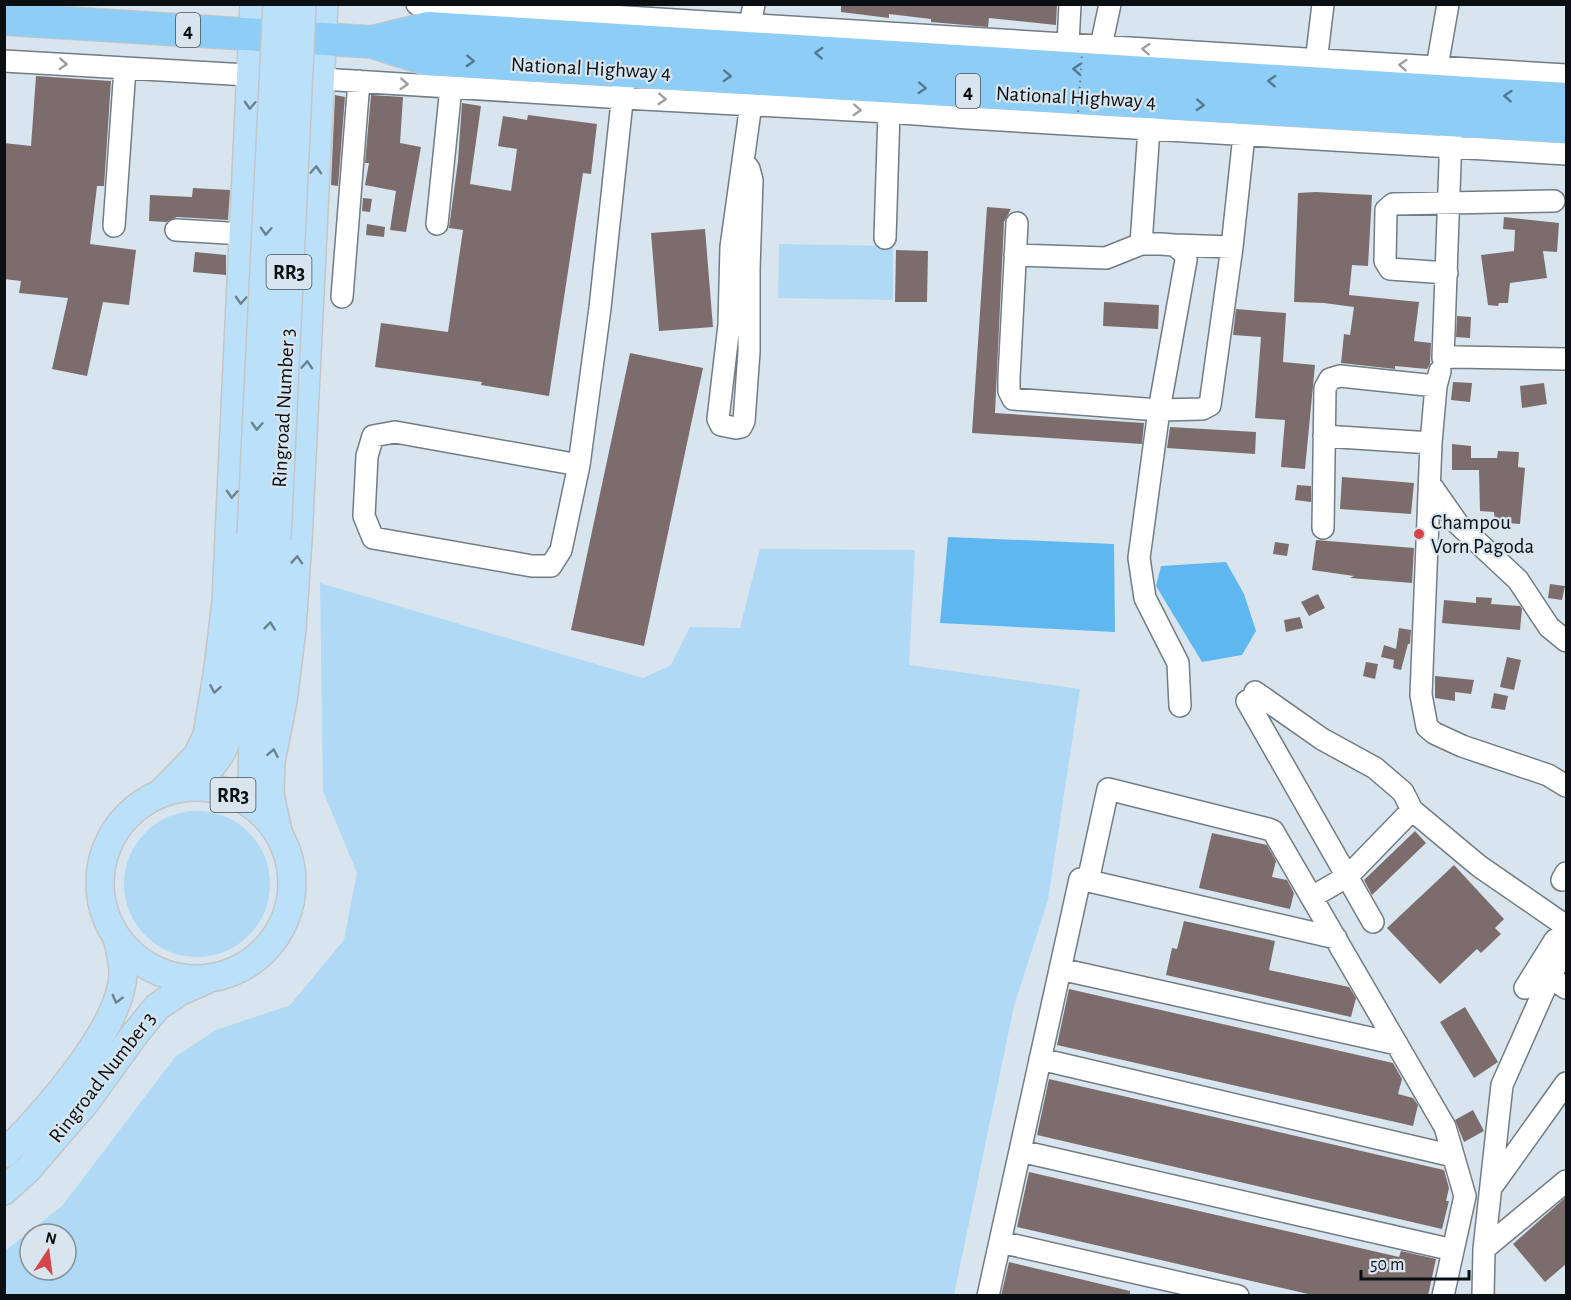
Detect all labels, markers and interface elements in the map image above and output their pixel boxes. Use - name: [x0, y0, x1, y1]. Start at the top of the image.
- road number: 4: [176, 13, 200, 47]
- one-way arrow: [1141, 42, 1150, 55]
- one-way arrow: [815, 47, 824, 60]
- street label: National Highway 4: [510, 54, 672, 83]
- one-way arrow: [465, 55, 474, 68]
- one-way arrow: [58, 57, 67, 70]
- one-way arrow: [1399, 58, 1408, 71]
- one-way arrow: [1072, 63, 1081, 76]
- one-way arrow: [723, 70, 732, 83]
- road number: 4: [956, 74, 980, 108]
- one-way arrow: [1267, 75, 1276, 88]
- one-way arrow: [400, 78, 409, 91]
- one-way arrow: [917, 81, 926, 94]
- street label: National Highway 4: [995, 83, 1157, 112]
- one-way arrow: [1504, 89, 1513, 102]
- one-way arrow: [657, 93, 666, 106]
- one-way arrow: [1196, 98, 1205, 111]
- one-way arrow: [243, 100, 256, 109]
- one-way arrow: [852, 103, 861, 116]
- one-way arrow: [309, 166, 322, 175]
- one-way arrow: [260, 226, 273, 235]
- road number: RR3: [266, 255, 312, 289]
- one-way arrow: [234, 295, 247, 304]
- street label: Ringroad Number 3: [269, 328, 298, 488]
- one-way arrow: [300, 361, 313, 370]
- one-way arrow: [250, 421, 263, 430]
- one-way arrow: [225, 490, 238, 499]
- place label: Champou Vorn Pagoda: [1431, 512, 1535, 557]
- marker: Champou Vorn Pagoda: [1412, 527, 1426, 541]
- one-way arrow: [290, 555, 303, 564]
- one-way arrow: [263, 622, 276, 631]
- one-way arrow: [209, 683, 222, 693]
- one-way arrow: [266, 748, 279, 758]
- road number: RR3: [210, 778, 256, 812]
- one-way arrow: [111, 994, 124, 1004]
- street label: Ringroad Number 3: [45, 1008, 160, 1147]
- north arrow: [18, 1222, 78, 1282]
- text: N: [44, 1229, 58, 1247]
- scale bar: [1361, 1243, 1469, 1281]
- text: 50 m: [1370, 1256, 1404, 1274]

